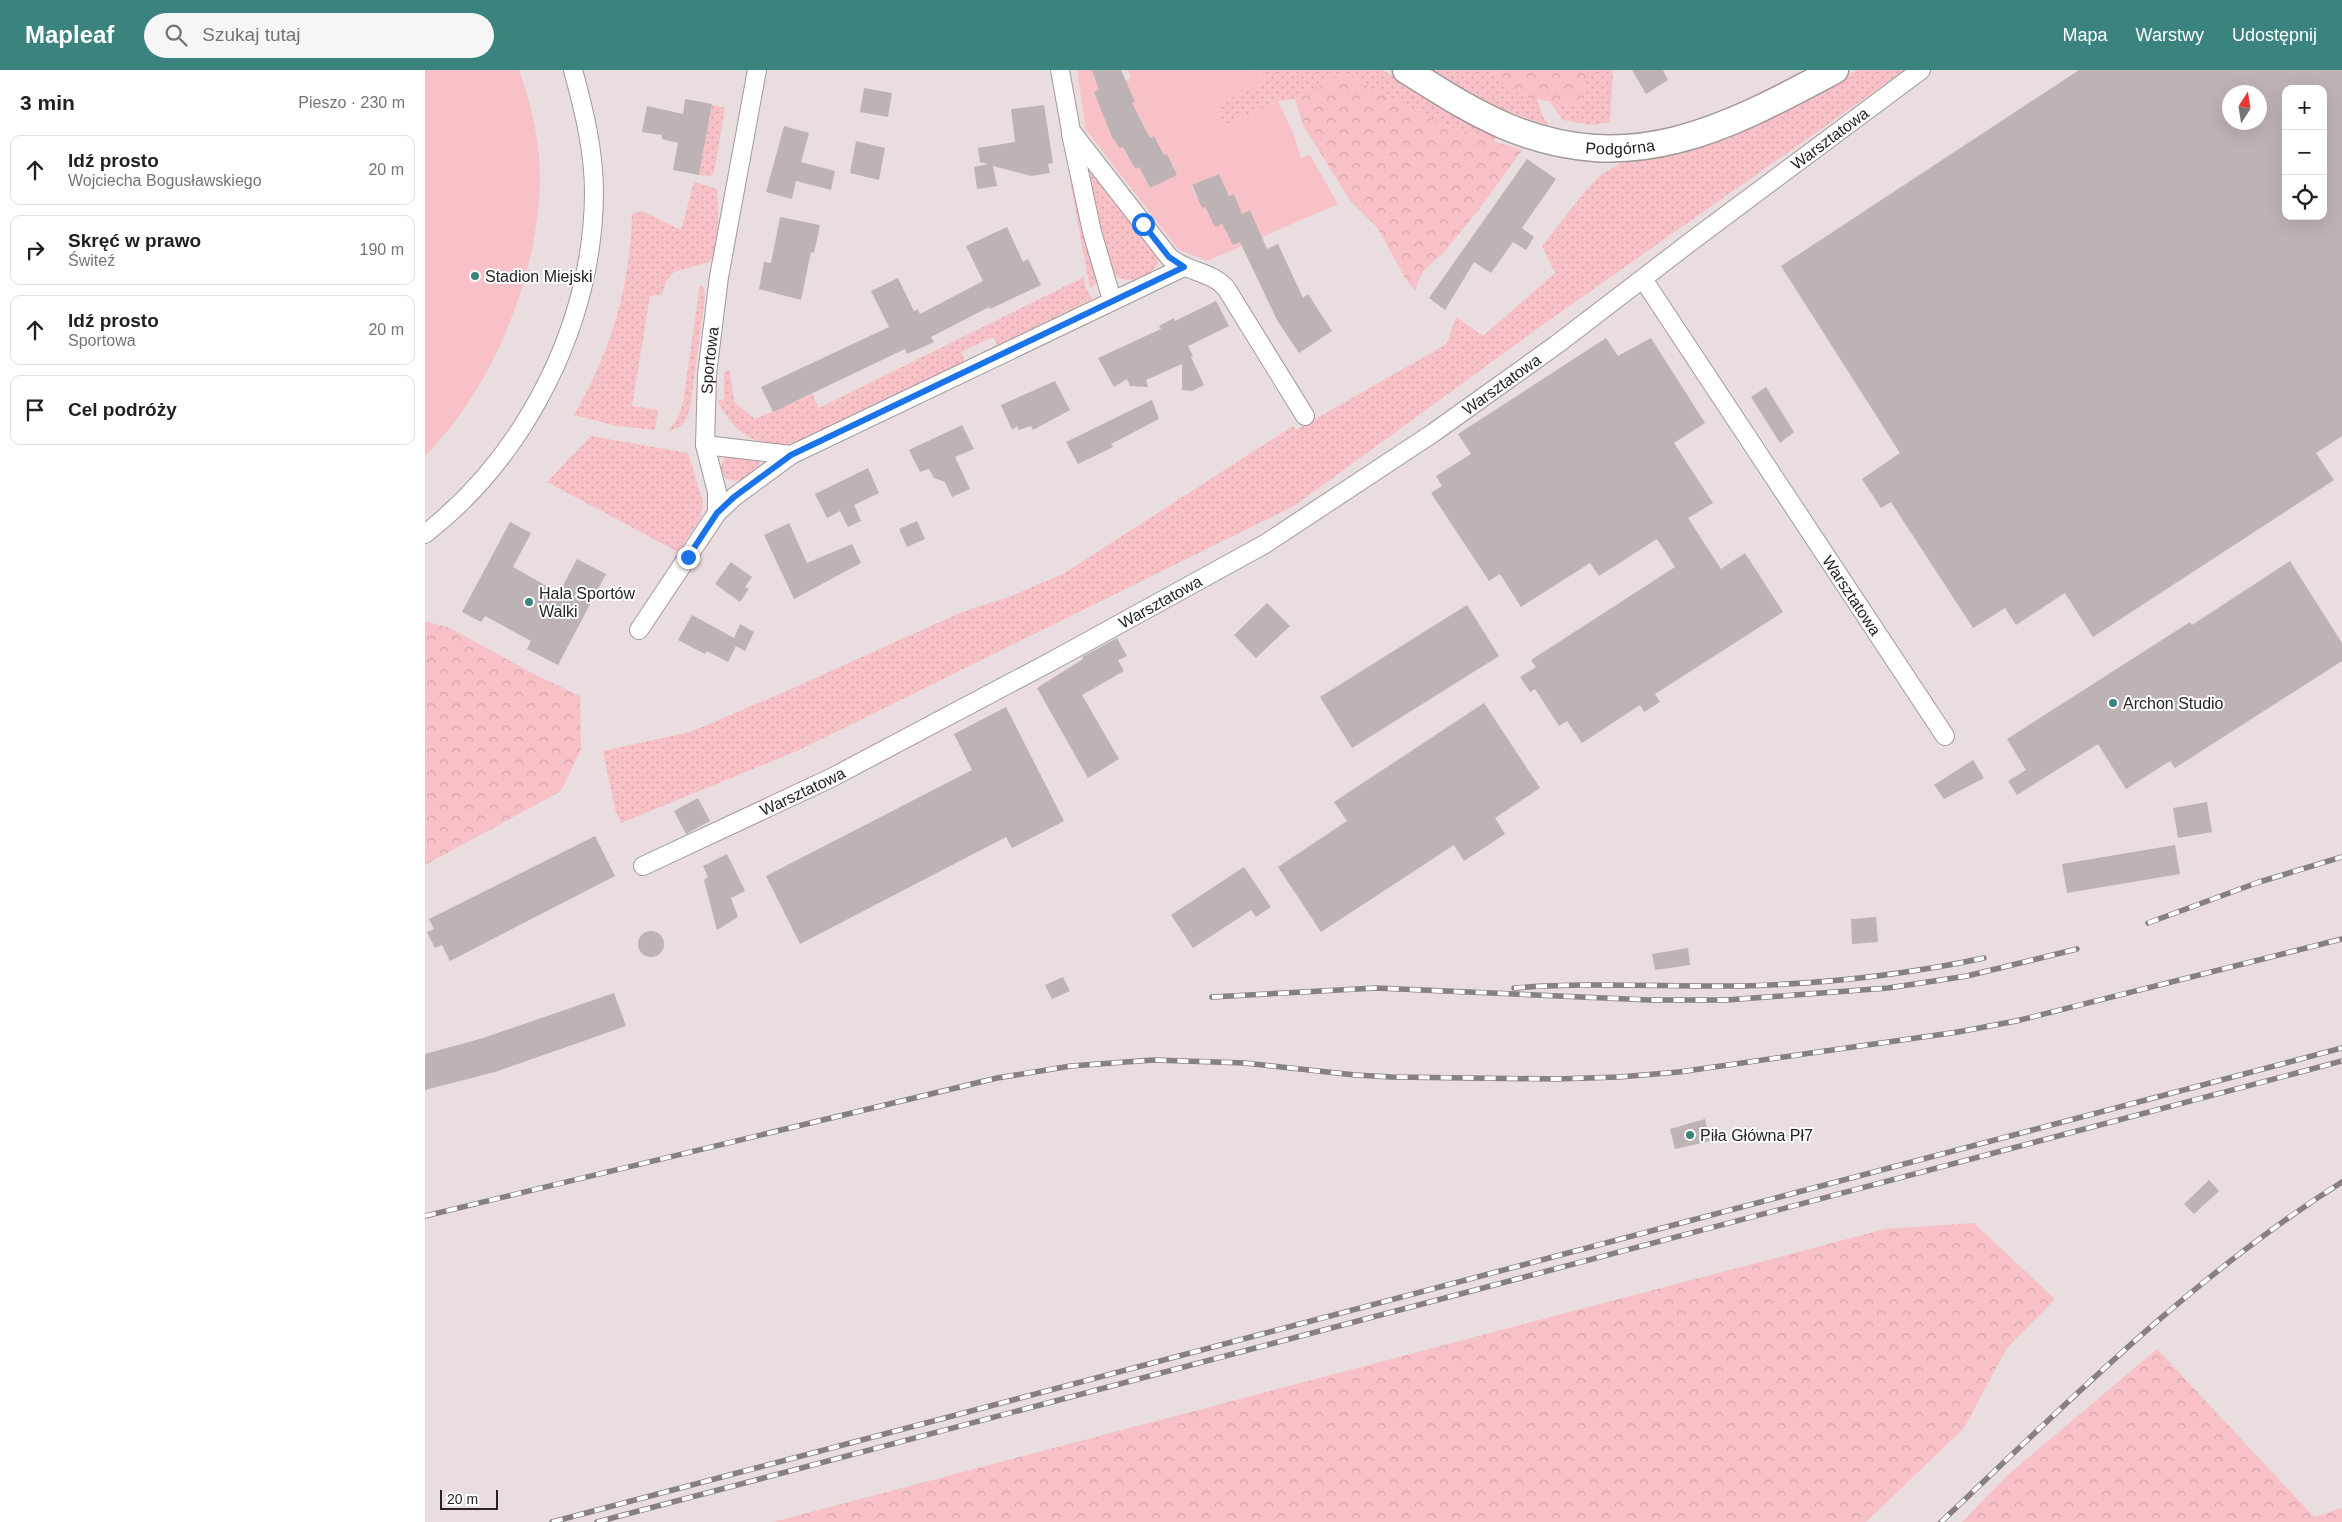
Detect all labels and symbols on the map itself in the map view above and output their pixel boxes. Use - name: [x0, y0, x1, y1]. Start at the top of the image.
- north arrow: [2222, 85, 2267, 130]
- street label: Warsztatowa: [1787, 104, 1871, 173]
- street label: Podgórna: [1585, 136, 1656, 157]
- route start: [1132, 213, 1155, 236]
- place label: Stadion Miejski: [485, 268, 593, 285]
- marker: Stadion Miejski: [469, 270, 481, 282]
- street label: Sportowa: [698, 326, 721, 394]
- street label: Warsztatowa: [1459, 350, 1544, 418]
- route end: [677, 546, 700, 569]
- street label: Warsztatowa: [1820, 552, 1884, 638]
- street label: Warsztatowa: [1116, 572, 1205, 631]
- place label: Hala Sportów Walki: [539, 585, 635, 620]
- marker: Hala Sportów Walki: [523, 596, 535, 608]
- place label: Archon Studio: [2123, 695, 2224, 712]
- marker: Archon Studio: [2107, 697, 2119, 709]
- street label: Warsztatowa: [757, 764, 848, 819]
- place label: Piła Główna Pł7: [1700, 1127, 1813, 1144]
- marker: Piła Główna Pł7: [1684, 1129, 1696, 1141]
- scale bar: [440, 1487, 497, 1510]

